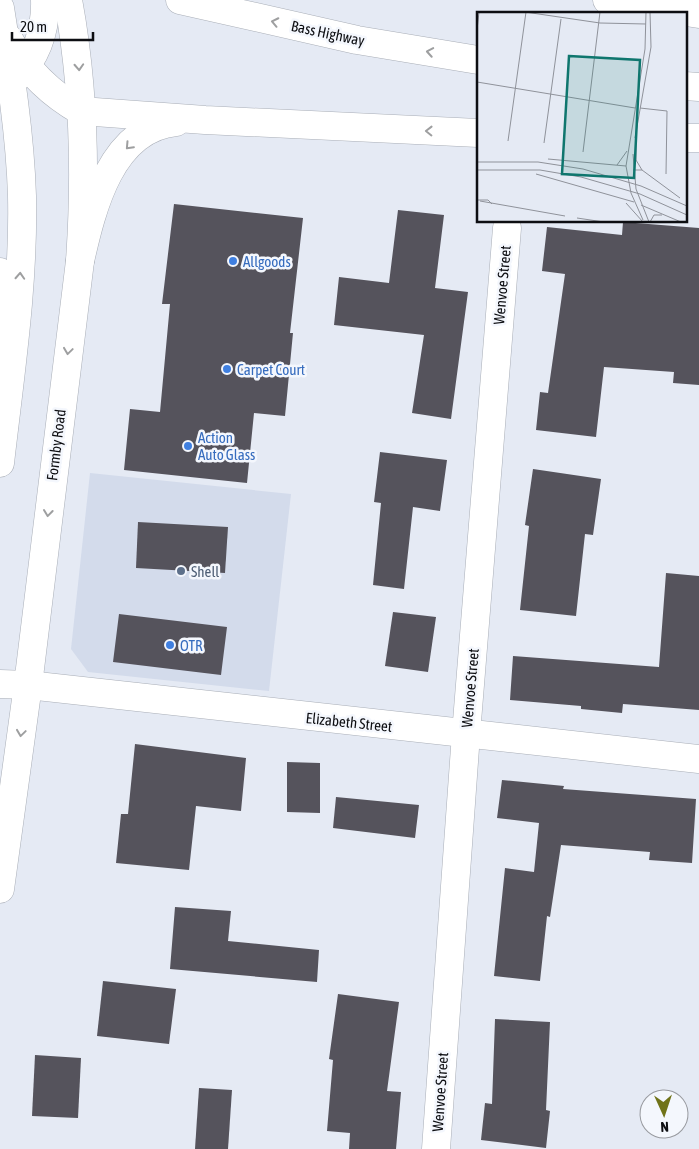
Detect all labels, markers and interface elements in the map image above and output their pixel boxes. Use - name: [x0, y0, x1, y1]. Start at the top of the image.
- scale bar: [12, 10, 94, 42]
- inset map: [477, 12, 686, 222]
- one-way arrow: [270, 17, 279, 28]
- street label: Bass Highway: [290, 17, 366, 49]
- text: 20 m: [20, 18, 47, 35]
- one-way arrow: [425, 48, 434, 58]
- one-way arrow: [74, 63, 85, 71]
- one-way arrow: [425, 126, 433, 137]
- one-way arrow: [126, 141, 135, 150]
- street label: Wenvoe Street: [490, 245, 514, 325]
- place label: Allgoods: [243, 253, 291, 270]
- marker: Allgoods: [227, 255, 239, 267]
- one-way arrow: [14, 272, 25, 280]
- one-way arrow: [63, 348, 74, 356]
- place label: Carpet Court: [237, 361, 305, 378]
- marker: Carpet Court: [221, 363, 233, 375]
- street label: Formby Road: [43, 408, 69, 482]
- place label: Action Auto Glass: [198, 429, 255, 463]
- marker: Action Auto Glass: [182, 440, 194, 452]
- one-way arrow: [43, 509, 54, 517]
- place label: Shell: [191, 563, 219, 580]
- marker: Shell: [175, 565, 187, 577]
- place label: OTR: [180, 637, 203, 654]
- marker: OTR: [164, 639, 176, 651]
- street label: Wenvoe Street: [458, 648, 482, 728]
- street label: Elizabeth Street: [305, 709, 393, 735]
- one-way arrow: [17, 729, 27, 737]
- street label: Wenvoe Street: [429, 1052, 451, 1132]
- north arrow: [639, 1089, 689, 1139]
- text: N: [660, 1119, 669, 1135]

